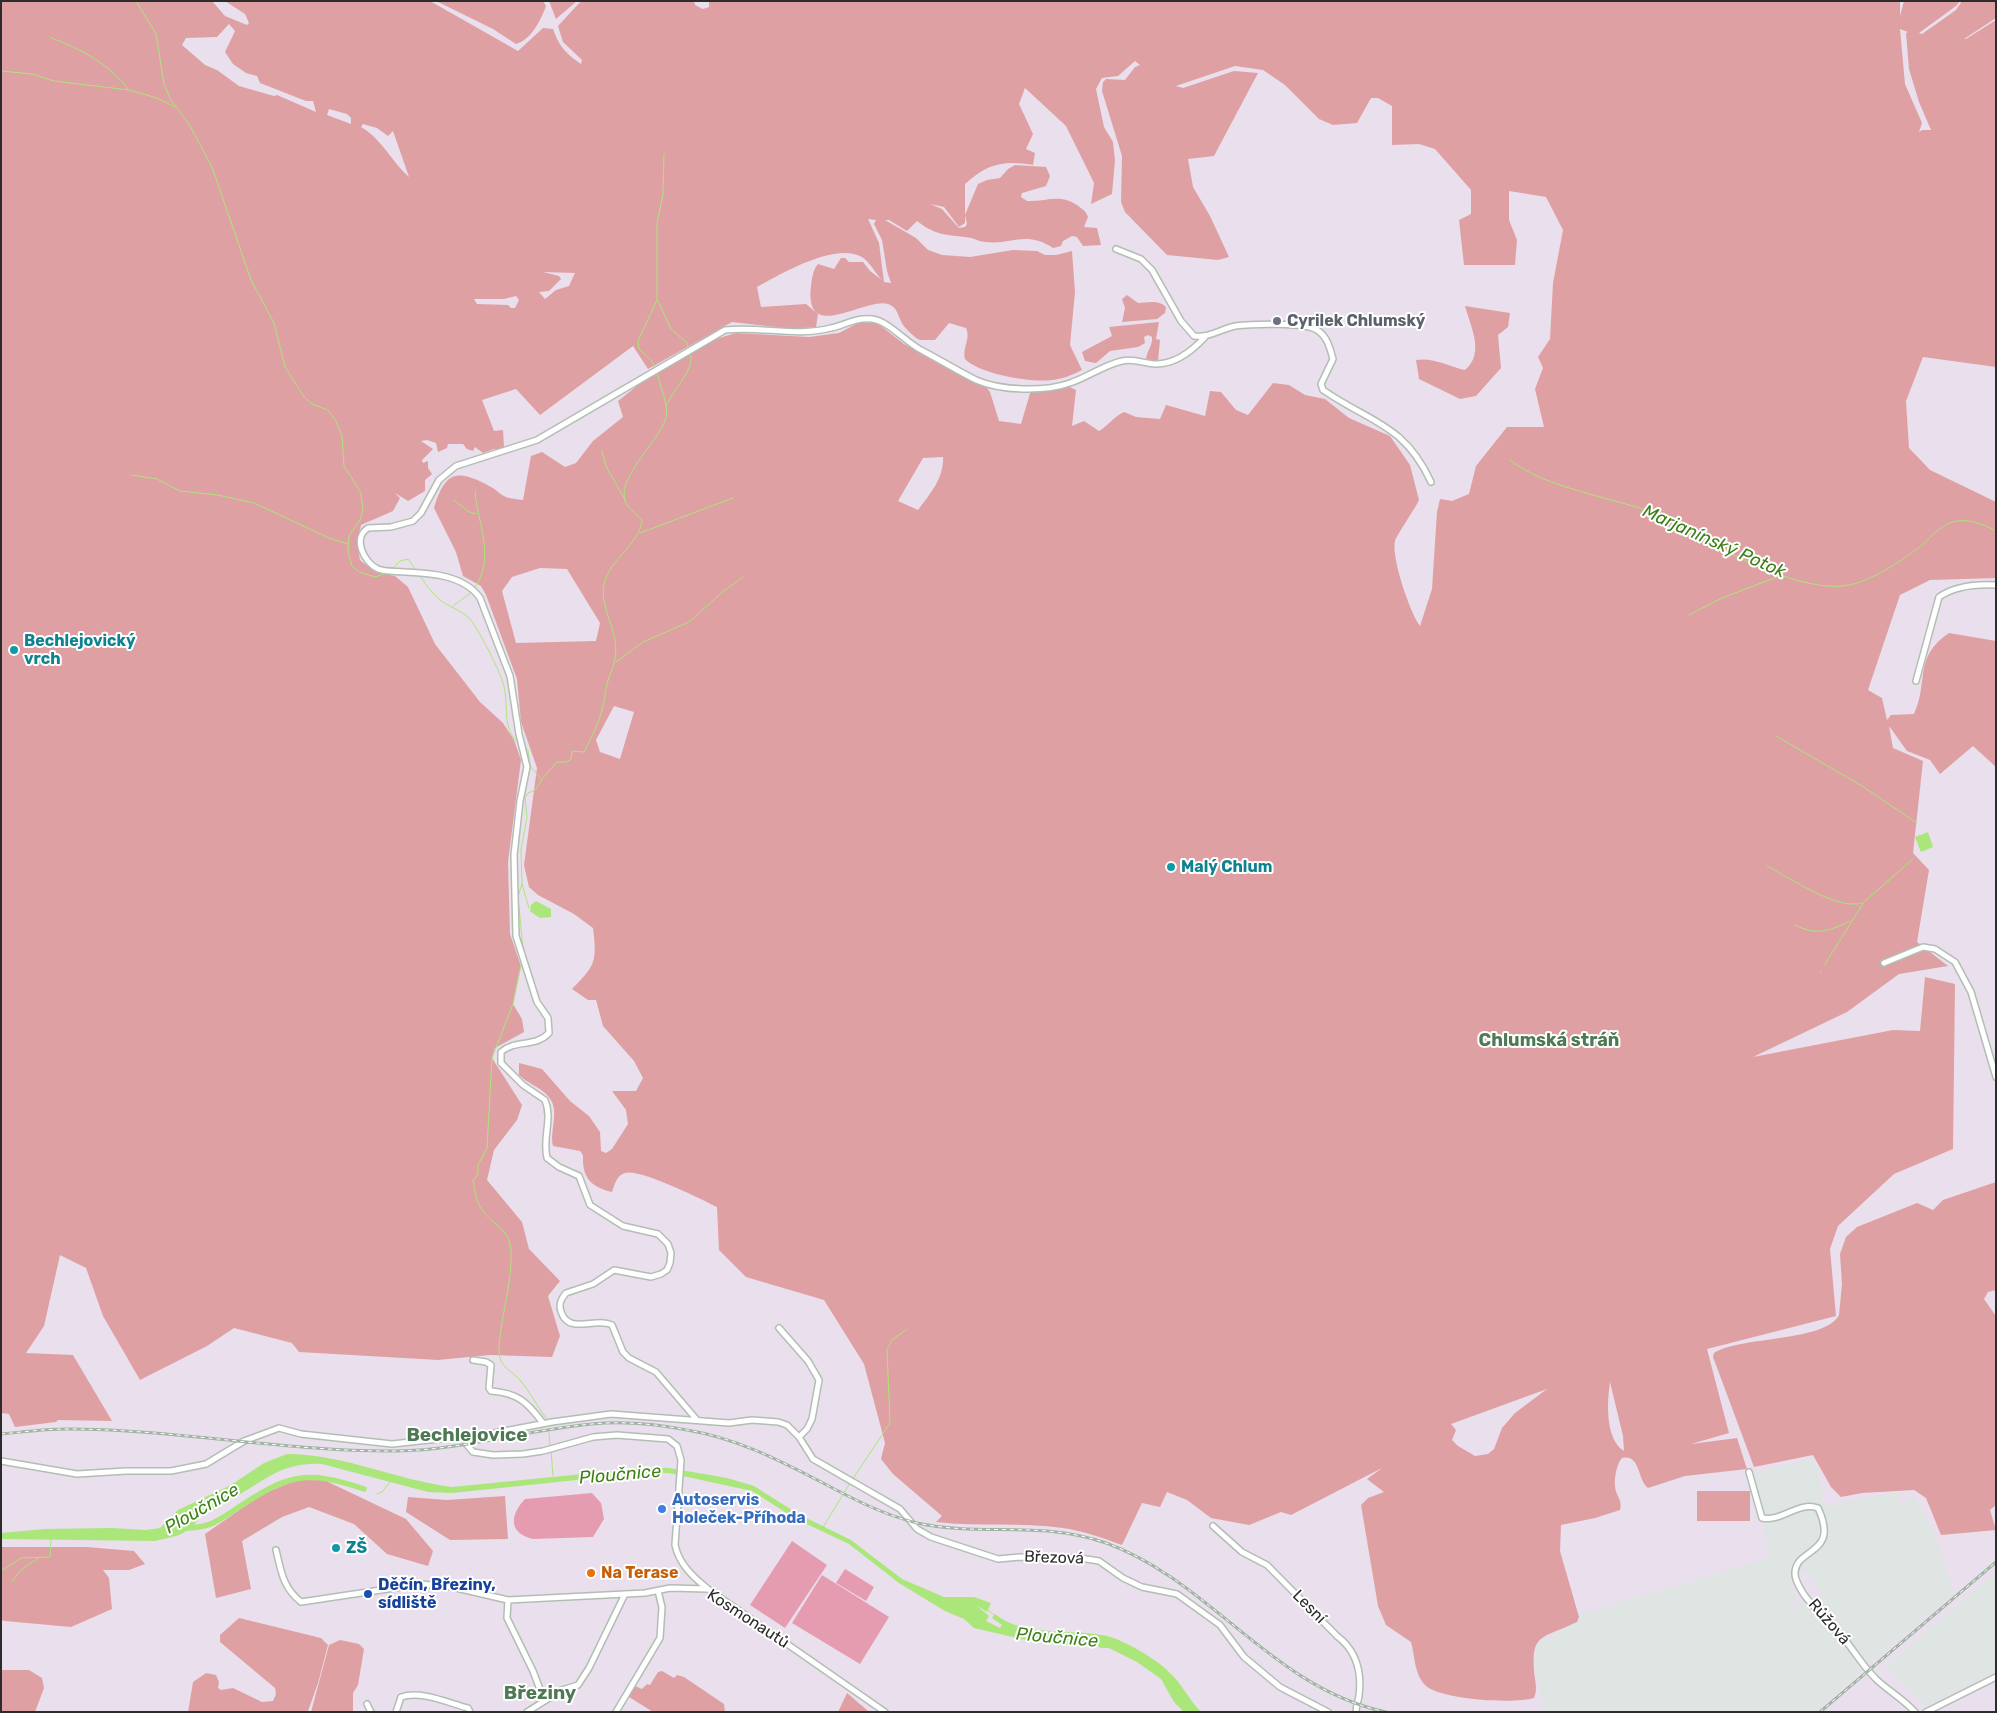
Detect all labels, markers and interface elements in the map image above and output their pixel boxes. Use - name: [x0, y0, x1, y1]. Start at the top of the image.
- place label: Cyrilek Chlumský: [1287, 311, 1425, 331]
- marker: Cyrilek Chlumský: [1271, 315, 1283, 327]
- water label: Marjanínský Potok: [1639, 501, 1789, 583]
- place label: Bechlejovický vrch: [24, 631, 135, 669]
- marker: Bechlejovický vrch: [8, 644, 20, 656]
- place label: Malý Chlum: [1181, 857, 1272, 877]
- marker: Malý Chlum: [1165, 861, 1177, 873]
- district label: Chlumská stráň: [1479, 1030, 1619, 1052]
- district label: Bechlejovice: [406, 1425, 528, 1447]
- water label: Ploučnice: [578, 1461, 662, 1489]
- water label: Ploučnice: [161, 1479, 243, 1539]
- place label: Autoservis Holeček-Příhoda: [672, 1490, 806, 1528]
- marker: Autoservis Holeček-Příhoda: [656, 1503, 668, 1515]
- place label: ZŠ: [346, 1538, 367, 1558]
- marker: ZŠ: [330, 1542, 342, 1554]
- street label: Březová: [1024, 1547, 1084, 1569]
- place label: Na Terase: [601, 1563, 678, 1583]
- marker: Na Terase: [585, 1567, 597, 1579]
- place label: Děčín, Březiny, sídliště: [378, 1575, 496, 1613]
- street label: Kosmonautů: [703, 1585, 793, 1653]
- street label: Lesní: [1288, 1586, 1330, 1628]
- marker: Děčín, Březiny, sídliště: [362, 1588, 374, 1600]
- street label: Růžová: [1804, 1595, 1854, 1649]
- water label: Ploučnice: [1015, 1624, 1099, 1652]
- district label: Březiny: [504, 1683, 576, 1705]

